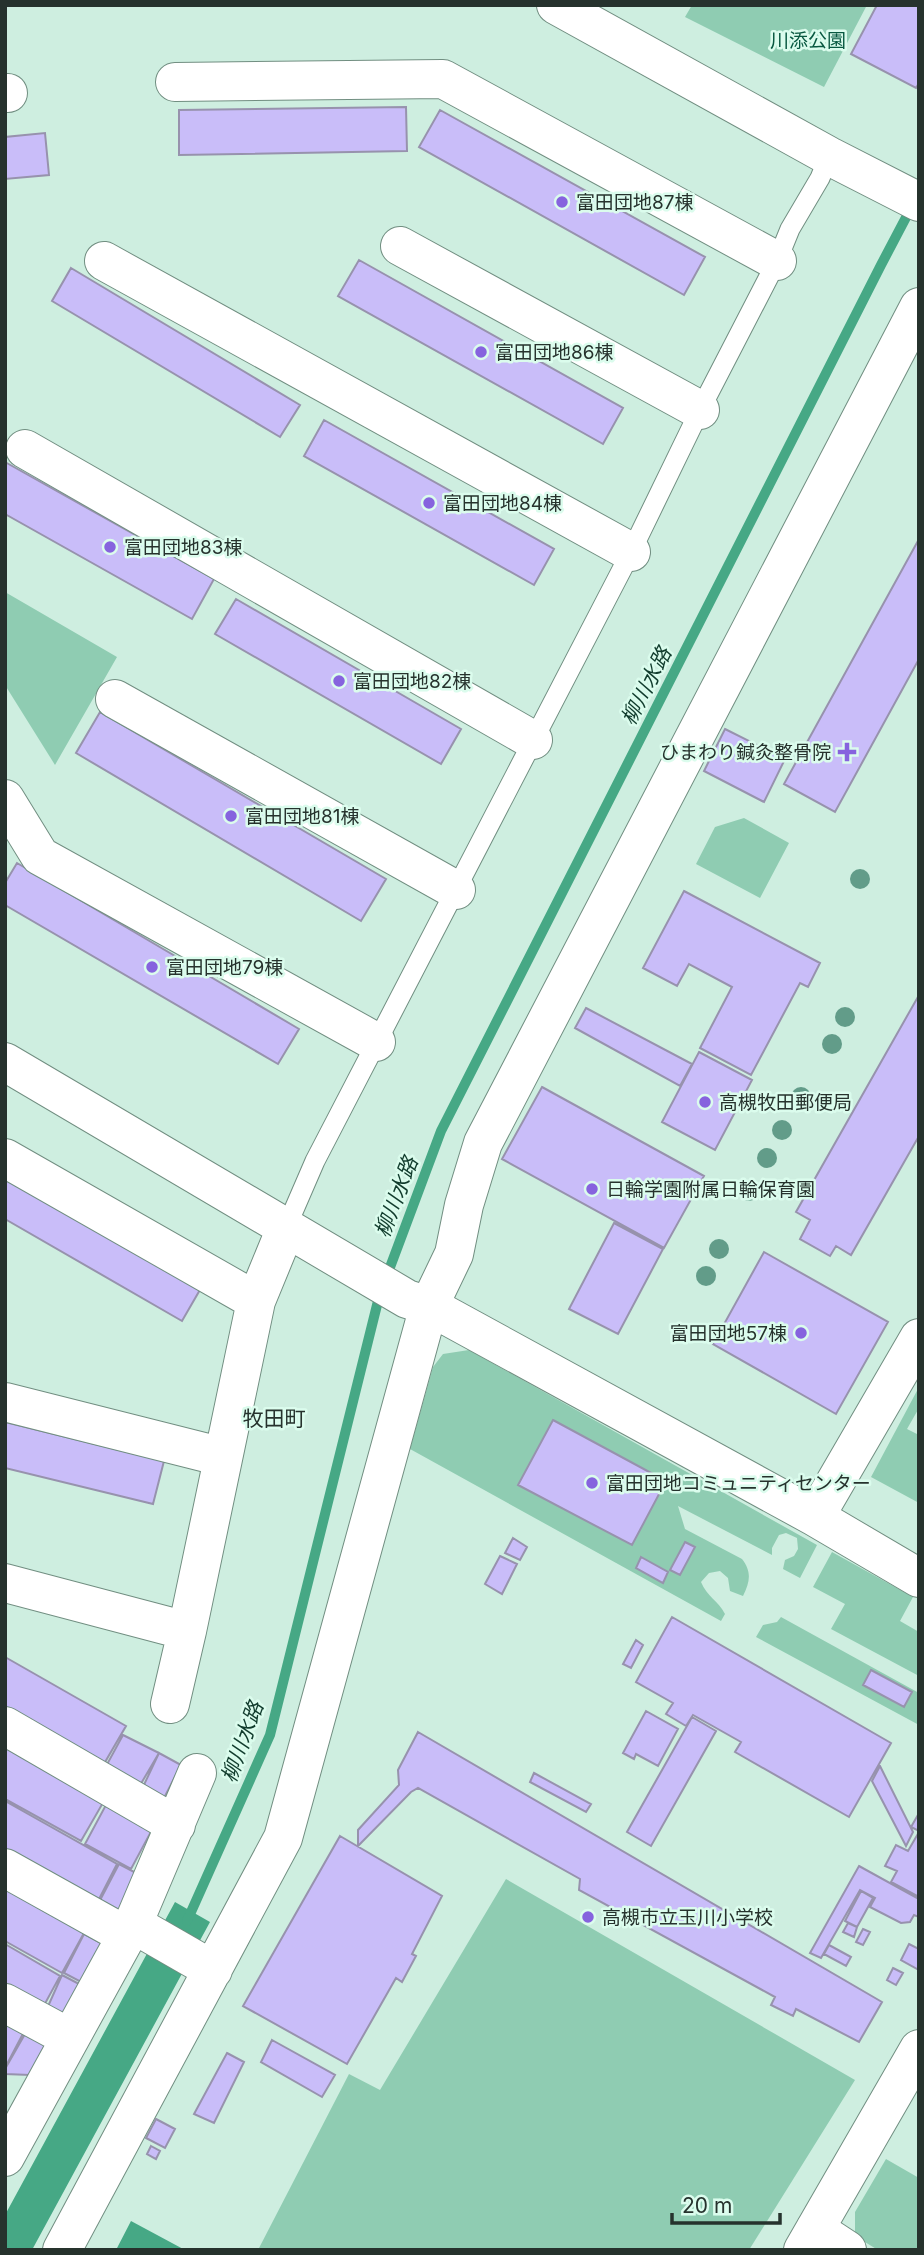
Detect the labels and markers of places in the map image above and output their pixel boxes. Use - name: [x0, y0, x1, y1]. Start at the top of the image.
- place label: 富田団地87棟: [576, 191, 694, 214]
- marker: 富田団地87棟: [554, 194, 570, 210]
- place label: 富田団地86棟: [495, 341, 614, 364]
- marker: 富田団地86棟: [473, 344, 489, 360]
- place label: 富田団地84棟: [443, 492, 562, 515]
- marker: 富田団地84棟: [421, 495, 437, 511]
- place label: 富田団地83棟: [124, 536, 243, 559]
- marker: 富田団地83棟: [102, 539, 118, 555]
- place label: 富田団地82棟: [353, 670, 471, 693]
- marker: 富田団地82棟: [331, 673, 347, 689]
- place label: ひまわり鍼灸整骨院: [660, 741, 831, 764]
- marker: ひまわり鍼灸整骨院: [837, 742, 857, 762]
- place label: 富田団地81棟: [245, 805, 359, 828]
- marker: 富田団地81棟: [223, 808, 239, 824]
- place label: 富田団地79棟: [166, 956, 283, 979]
- marker: 富田団地79棟: [144, 959, 160, 975]
- place label: 高槻牧田郵便局: [719, 1091, 852, 1114]
- marker: 高槻牧田郵便局: [697, 1094, 713, 1110]
- place label: 日輪学園附属日輪保育園: [606, 1178, 815, 1201]
- marker: 日輪学園附属日輪保育園: [584, 1181, 600, 1197]
- place label: 富田団地57棟: [670, 1322, 787, 1345]
- marker: 富田団地57棟: [793, 1325, 809, 1341]
- place label: 富田団地コミュニティセンター: [606, 1472, 871, 1495]
- marker: 富田団地コミュニティセンター: [584, 1475, 600, 1491]
- place label: 高槻市立玉川小学校: [602, 1906, 773, 1929]
- marker: 高槻市立玉川小学校: [580, 1909, 596, 1925]

